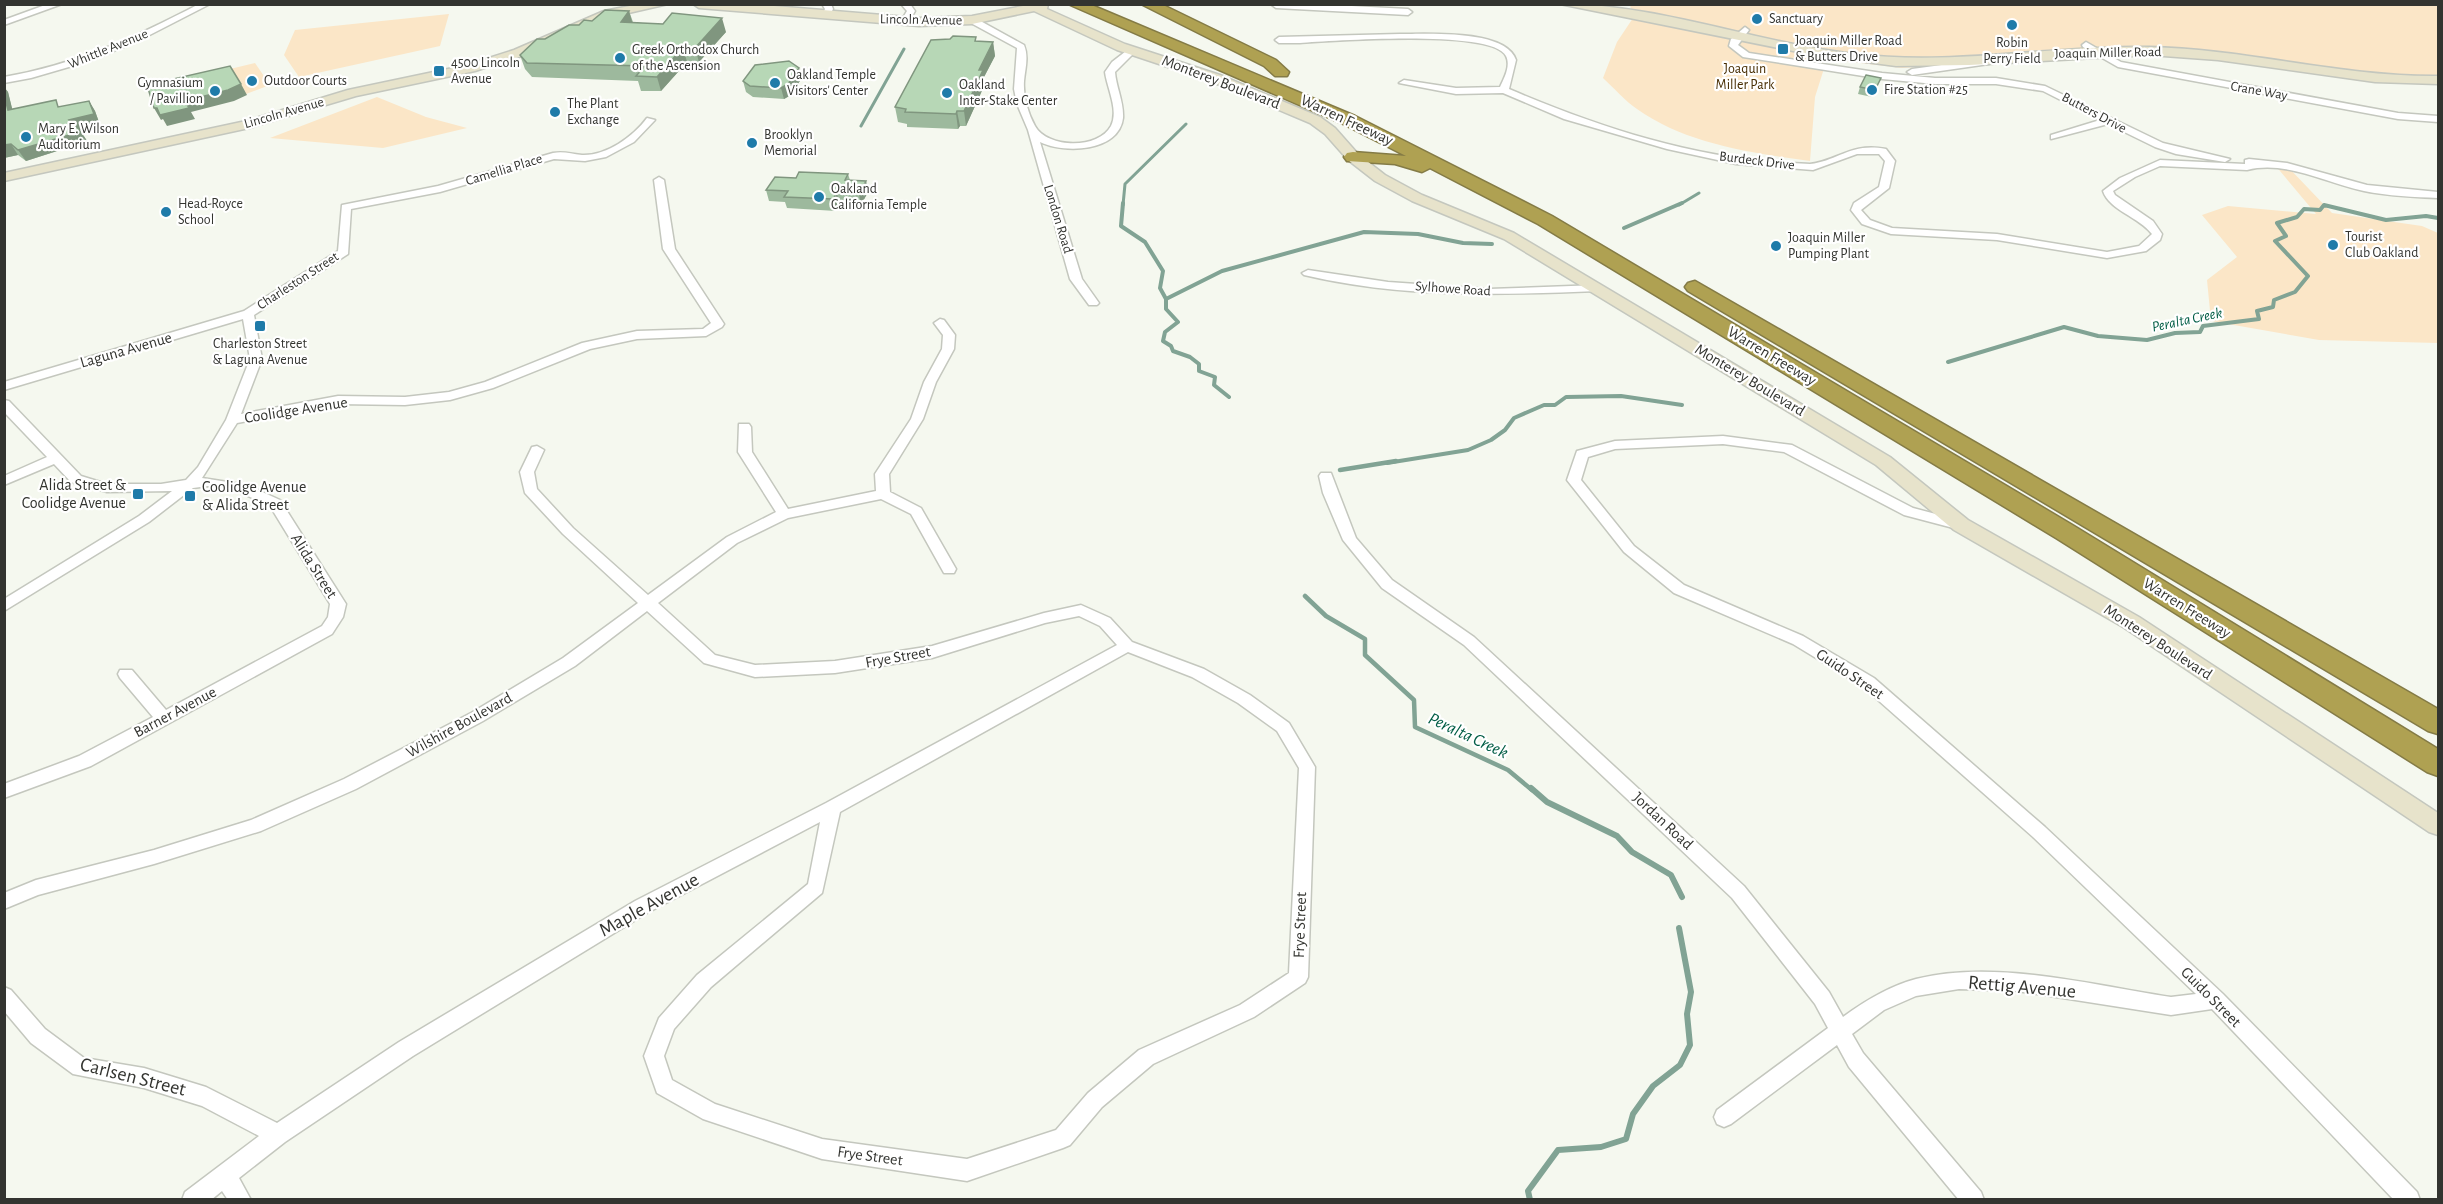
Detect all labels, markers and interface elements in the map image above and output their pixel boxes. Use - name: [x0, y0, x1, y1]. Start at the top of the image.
- street label: Lincoln Avenue: [880, 12, 962, 28]
- marker: Sanctuary: [1750, 12, 1764, 26]
- place label: Sanctuary: [1769, 12, 1823, 26]
- marker: Robin Perry Field: [2005, 18, 2019, 32]
- street label: Whittle Avenue: [66, 27, 150, 71]
- place label: Joaquin Miller Road & Butters Drive: [1795, 34, 1902, 64]
- place label: Robin Perry Field: [1983, 36, 2041, 66]
- marker: Joaquin Miller Road & Butters Drive: [1776, 42, 1790, 56]
- place label: Greek Orthodox Church of the Ascension: [632, 43, 759, 73]
- street label: Joaquin Miller Road: [2054, 45, 2162, 61]
- marker: Greek Orthodox Church of the Ascension: [613, 51, 627, 65]
- street label: Monterey Boulevard: [1159, 52, 1282, 113]
- place label: 4500 Lincoln Avenue: [451, 56, 520, 86]
- park label: Joaquin Miller Park: [1716, 62, 1775, 92]
- marker: 4500 Lincoln Avenue: [432, 64, 446, 78]
- place label: Oakland Temple Visitors' Center: [787, 68, 876, 98]
- marker: Outdoor Courts: [245, 74, 259, 88]
- place label: Outdoor Courts: [264, 74, 347, 88]
- place label: Gymnasium / Pavillion: [137, 76, 203, 106]
- marker: Oakland Temple Visitors' Center: [768, 76, 782, 90]
- place label: Oakland Inter-Stake Center: [959, 78, 1058, 108]
- street label: Crane Way: [2229, 79, 2289, 103]
- marker: Fire Station #25: [1865, 83, 1879, 97]
- place label: Fire Station #25: [1884, 83, 1968, 97]
- marker: Gymnasium / Pavillion: [208, 84, 222, 98]
- marker: Oakland Inter-Stake Center: [940, 86, 954, 100]
- street label: Butters Drive: [2059, 90, 2129, 136]
- street label: Warren Freeway: [1298, 92, 1396, 149]
- street label: Lincoln Avenue: [242, 95, 326, 131]
- place label: The Plant Exchange: [567, 97, 619, 127]
- marker: The Plant Exchange: [548, 105, 562, 119]
- place label: Mary E. Wilson Auditorium: [38, 122, 119, 152]
- place label: Brooklyn Memorial: [764, 128, 817, 158]
- marker: Mary E. Wilson Auditorium: [19, 130, 33, 144]
- marker: Brooklyn Memorial: [745, 136, 759, 150]
- street label: Burdeck Drive: [1718, 149, 1796, 173]
- street label: Camellia Place: [464, 152, 544, 188]
- place label: Oakland California Temple: [831, 182, 927, 212]
- street label: London Road: [1041, 183, 1075, 255]
- marker: Oakland California Temple: [812, 190, 826, 204]
- place label: Head-Royce School: [178, 197, 243, 227]
- marker: Head-Royce School: [159, 205, 173, 219]
- place label: Tourist Club Oakland: [2345, 230, 2418, 260]
- place label: Joaquin Miller Pumping Plant: [1788, 231, 1869, 261]
- marker: Tourist Club Oakland: [2326, 238, 2340, 252]
- marker: Joaquin Miller Pumping Plant: [1769, 239, 1783, 253]
- street label: Charleston Street: [255, 249, 342, 312]
- street label: Sylhowe Road: [1415, 279, 1491, 299]
- water label: Peralta Creek: [2150, 305, 2224, 335]
- marker: Charleston Street & Laguna Avenue: [253, 319, 267, 333]
- street label: Warren Freeway: [1724, 323, 1819, 390]
- street label: Laguna Avenue: [78, 329, 174, 371]
- place label: Charleston Street & Laguna Avenue: [213, 337, 308, 367]
- street label: Monterey Boulevard: [1692, 341, 1808, 420]
- street label: Coolidge Avenue: [243, 394, 349, 426]
- place label: Alida Street & Coolidge Avenue: [22, 477, 126, 511]
- place label: Coolidge Avenue & Alida Street: [202, 479, 306, 513]
- marker: Alida Street & Coolidge Avenue: [131, 487, 145, 501]
- marker: Coolidge Avenue & Alida Street: [183, 489, 197, 503]
- street label: Alida Street: [288, 531, 340, 601]
- street label: Warren Freeway: [2140, 575, 2234, 642]
- street label: Monterey Boulevard: [2100, 601, 2215, 684]
- street label: Frye Street: [864, 643, 932, 672]
- street label: Guido Street: [1813, 646, 1887, 702]
- street label: Barner Avenue: [131, 684, 219, 740]
- street label: Wilshire Boulevard: [403, 689, 515, 761]
- water label: Peralta Creek: [1425, 710, 1511, 762]
- street label: Jordan Road: [1630, 789, 1696, 853]
- street label: Maple Avenue: [596, 869, 702, 941]
- street label: Frye Street: [1291, 892, 1310, 958]
- street label: Guido Street: [2178, 964, 2244, 1030]
- street label: Rettig Avenue: [1967, 972, 2077, 1002]
- street label: Carlsen Street: [78, 1054, 189, 1100]
- street label: Frye Street: [836, 1143, 904, 1170]

